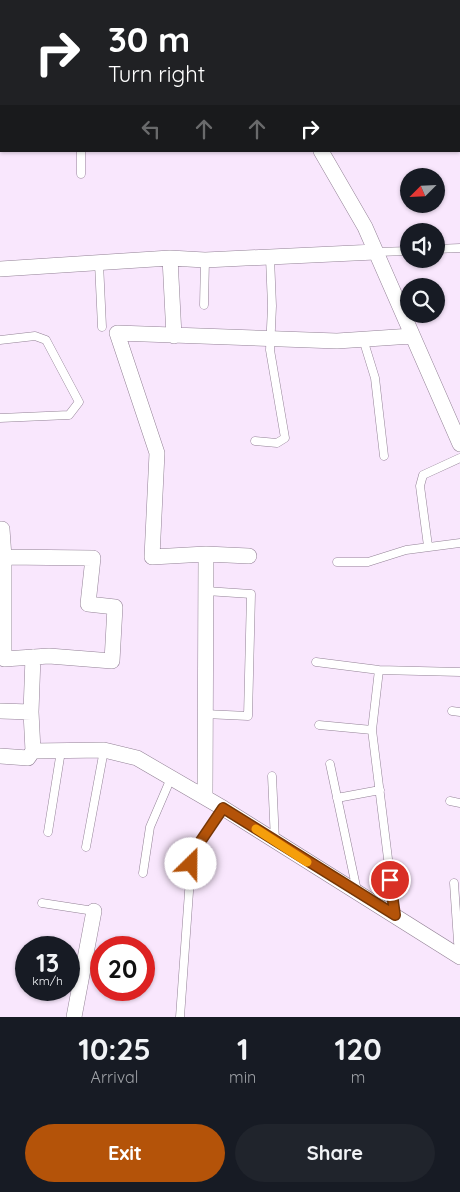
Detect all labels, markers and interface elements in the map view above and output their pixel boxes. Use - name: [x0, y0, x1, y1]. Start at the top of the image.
- text: 30 m: [108, 17, 190, 61]
- icon: right: [25, 20, 90, 85]
- text: Turn right: [108, 60, 205, 88]
- icon: left: [137, 115, 165, 143]
- icon: ahead: [190, 115, 218, 143]
- icon: ahead: [243, 115, 271, 143]
- icon: right: [296, 115, 324, 143]
- north arrow: [400, 168, 445, 212]
- map controls: [400, 168, 445, 323]
- button: sound: [400, 223, 445, 268]
- button: search: [400, 278, 445, 323]
- position arrow: [164, 837, 216, 889]
- pin: [369, 859, 411, 901]
- icon: arrive: [376, 866, 404, 894]
- speed limit sign: 20: [90, 936, 155, 1001]
- text: 13: [36, 947, 59, 978]
- text: km/h: [32, 973, 63, 988]
- text: 10:25: [78, 1030, 151, 1068]
- text: 1: [237, 1030, 249, 1068]
- text: 120: [335, 1030, 382, 1068]
- text: Arrival: [91, 1067, 138, 1087]
- text: min: [229, 1067, 256, 1087]
- text: m: [351, 1067, 365, 1087]
- button: Exit: [25, 1124, 225, 1182]
- button: Share: [235, 1124, 435, 1182]

